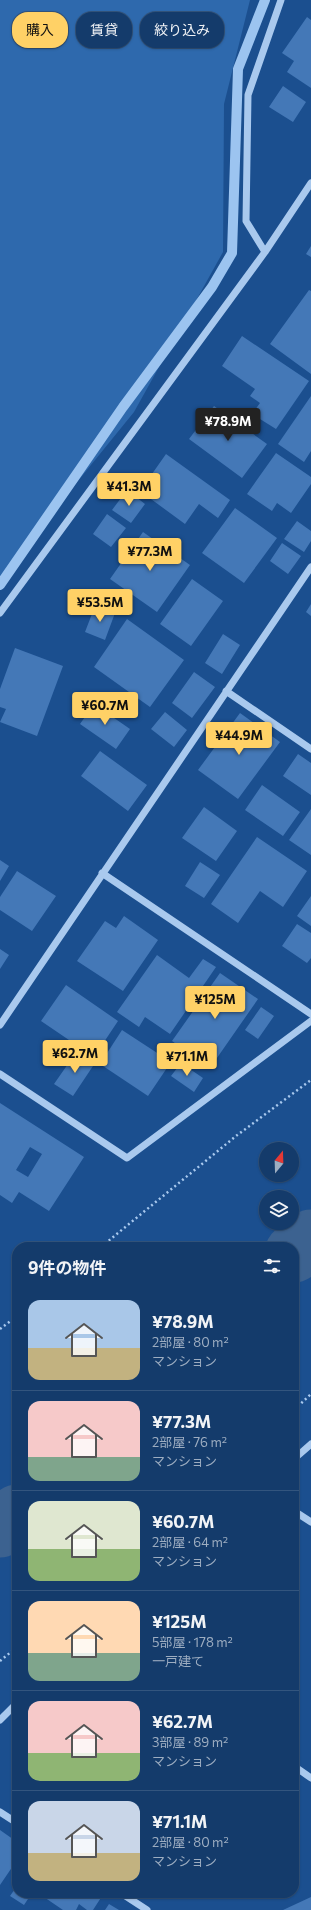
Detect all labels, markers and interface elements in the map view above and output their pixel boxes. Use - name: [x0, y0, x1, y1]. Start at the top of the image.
- chip: 購入: [12, 12, 68, 48]
- chip: 賃貸: [76, 12, 132, 48]
- chip: 絞り込み: [140, 12, 224, 48]
- pin: ¥78.9M: [195, 408, 261, 442]
- text: ¥78.9M: [204, 413, 252, 429]
- pin: ¥41.3M: [96, 473, 162, 507]
- text: ¥41.3M: [106, 478, 152, 494]
- pin: ¥77.3M: [117, 538, 183, 572]
- text: ¥77.3M: [127, 543, 173, 559]
- pin: ¥53.5M: [67, 589, 133, 623]
- text: ¥53.5M: [77, 594, 123, 610]
- pin: ¥60.7M: [72, 692, 138, 726]
- text: ¥60.7M: [81, 697, 129, 713]
- pin: ¥44.9M: [206, 722, 272, 756]
- text: ¥44.9M: [215, 727, 263, 743]
- pin: ¥125M: [187, 986, 243, 1020]
- text: ¥125M: [194, 991, 236, 1007]
- pin: ¥62.7M: [42, 1040, 108, 1074]
- pin: ¥71.1M: [154, 1043, 220, 1077]
- text: ¥62.7M: [52, 1045, 98, 1061]
- text: ¥71.1M: [166, 1048, 208, 1064]
- north arrow: [259, 1142, 299, 1182]
- map controls: [259, 1142, 299, 1230]
- button: layers: [259, 1190, 299, 1230]
- icon: filters: [261, 1255, 283, 1277]
- text: 9件の物件: [28, 1257, 107, 1278]
- text: ¥78.9M: [152, 1311, 214, 1332]
- icon: home: [60, 1316, 108, 1364]
- text: 2部屋 · 80 m²: [152, 1334, 229, 1350]
- text: マンション: [152, 1353, 217, 1369]
- text: ¥77.3M: [152, 1411, 211, 1432]
- icon: home: [60, 1417, 108, 1465]
- text: 2部屋 · 76 m²: [152, 1434, 227, 1450]
- text: マンション: [152, 1453, 217, 1469]
- text: ¥60.7M: [152, 1511, 214, 1532]
- icon: home: [60, 1517, 108, 1565]
- text: 2部屋 · 64 m²: [152, 1534, 228, 1550]
- text: マンション: [152, 1553, 217, 1569]
- text: ¥125M: [152, 1611, 207, 1632]
- icon: home: [60, 1617, 108, 1665]
- text: 5部屋 · 178 m²: [152, 1634, 233, 1650]
- text: 一戸建て: [152, 1653, 204, 1669]
- text: ¥62.7M: [152, 1711, 213, 1732]
- icon: home: [60, 1717, 108, 1765]
- text: 3部屋 · 89 m²: [152, 1734, 228, 1750]
- text: マンション: [152, 1753, 217, 1769]
- text: ¥71.1M: [152, 1811, 207, 1832]
- icon: home: [60, 1817, 108, 1865]
- text: 2部屋 · 80 m²: [152, 1834, 229, 1850]
- text: マンション: [152, 1853, 217, 1869]

